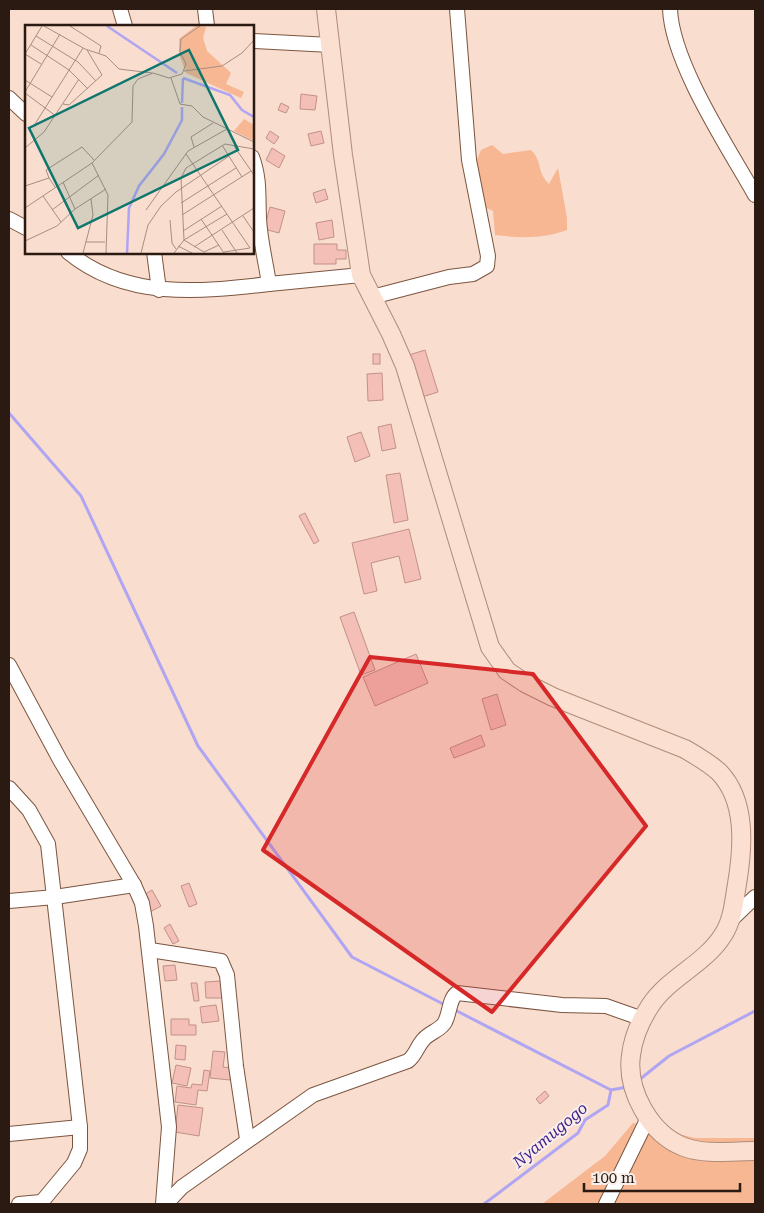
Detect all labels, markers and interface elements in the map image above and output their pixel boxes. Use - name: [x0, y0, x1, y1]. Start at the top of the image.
- inset map: [25, 25, 254, 254]
- water label: Nyamugogo: [508, 1098, 591, 1172]
- scale bar: [584, 1160, 740, 1192]
- text: 100 m: [592, 1169, 635, 1187]

